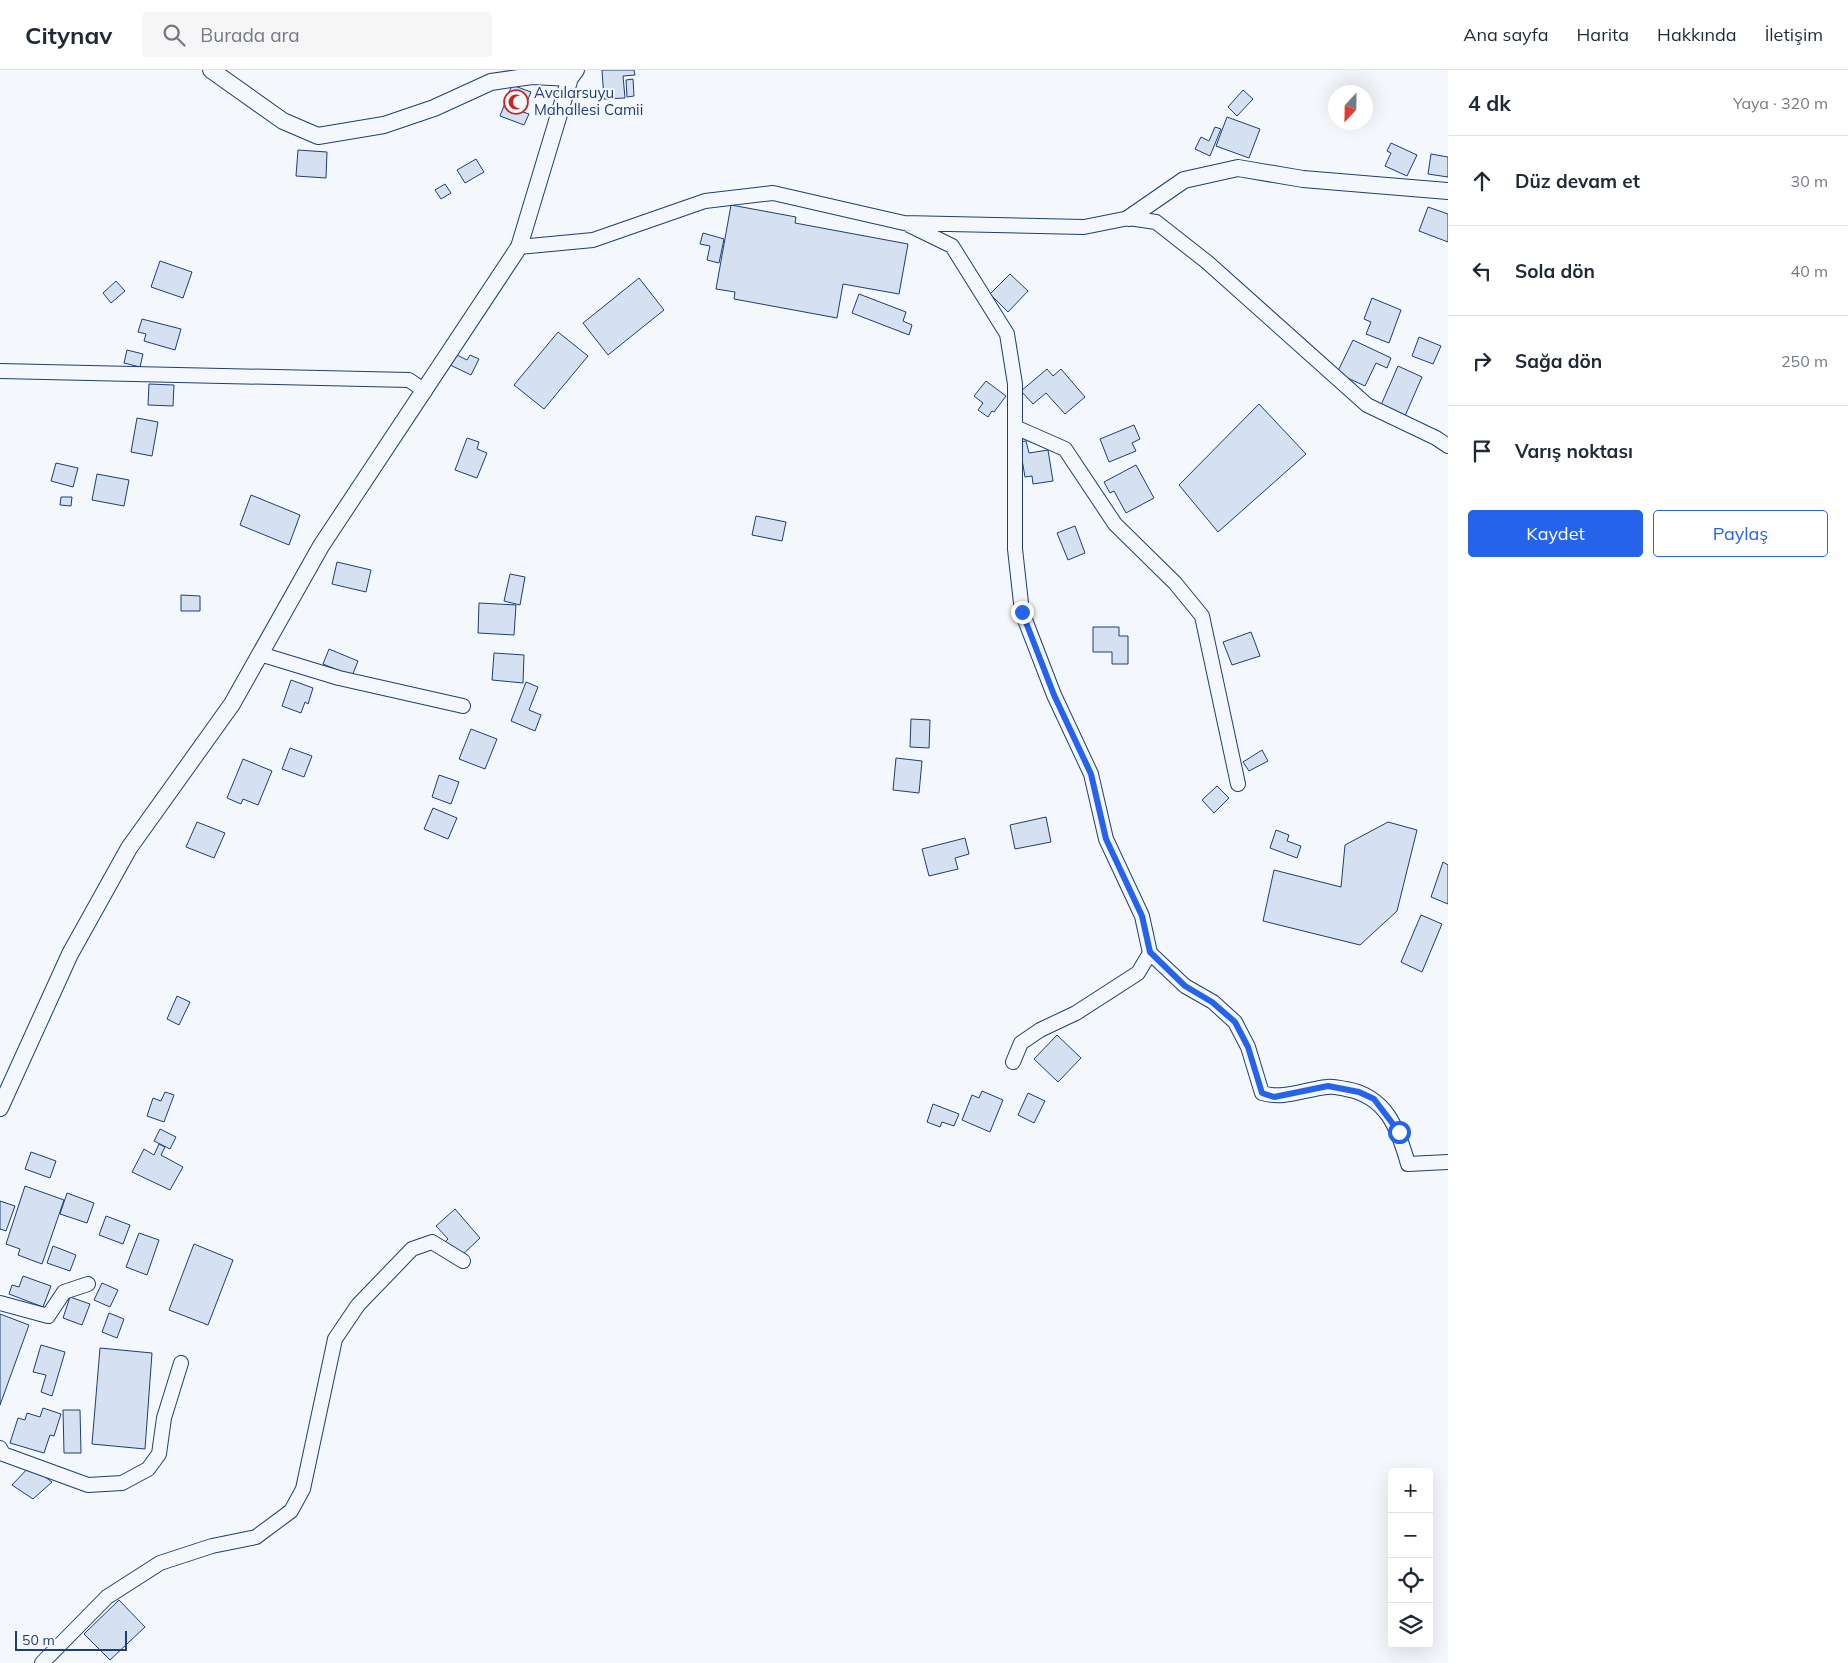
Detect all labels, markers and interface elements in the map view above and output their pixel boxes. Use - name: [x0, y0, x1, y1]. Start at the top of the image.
- search box: [142, 12, 492, 57]
- text: Citynav: [25, 20, 112, 50]
- icon: search: [160, 21, 188, 49]
- text: Burada ara: [200, 23, 300, 47]
- text: Ana sayfa: [1463, 23, 1549, 46]
- text: Harita: [1577, 23, 1629, 46]
- text: Hakkında: [1657, 23, 1737, 46]
- text: İletişim: [1765, 23, 1823, 46]
- place label: Avcılarsuyu Mahallesi Camii: [534, 83, 643, 119]
- north arrow: [1328, 85, 1373, 130]
- mosque icon: Avcılarsuyu Mahallesi Camii: [503, 89, 529, 115]
- text: 4 dk: [1468, 90, 1511, 116]
- text: Yaya · 320 m: [1733, 93, 1828, 113]
- icon: ahead: [1468, 167, 1496, 195]
- text: Düz devam et: [1515, 169, 1640, 193]
- text: 30 m: [1791, 171, 1828, 191]
- icon: left: [1468, 257, 1496, 285]
- text: Sola dön: [1515, 259, 1595, 283]
- text: 40 m: [1791, 261, 1828, 281]
- icon: right: [1468, 347, 1496, 375]
- text: Sağa dön: [1515, 349, 1602, 373]
- text: 250 m: [1781, 351, 1828, 371]
- icon: arrive: [1468, 437, 1496, 465]
- text: Varış noktası: [1515, 439, 1633, 463]
- button: Kaydet: [1468, 510, 1643, 557]
- button: Paylaş: [1653, 510, 1828, 557]
- route end: [1011, 601, 1034, 624]
- route start: [1388, 1121, 1411, 1144]
- map controls: [1388, 1468, 1433, 1648]
- button: +: [1388, 1468, 1433, 1513]
- button: −: [1388, 1513, 1433, 1558]
- button: locate: [1388, 1558, 1433, 1603]
- button: layers: [1388, 1603, 1433, 1648]
- scale bar: [15, 1628, 128, 1651]
- text: 50 m: [22, 1631, 55, 1649]

